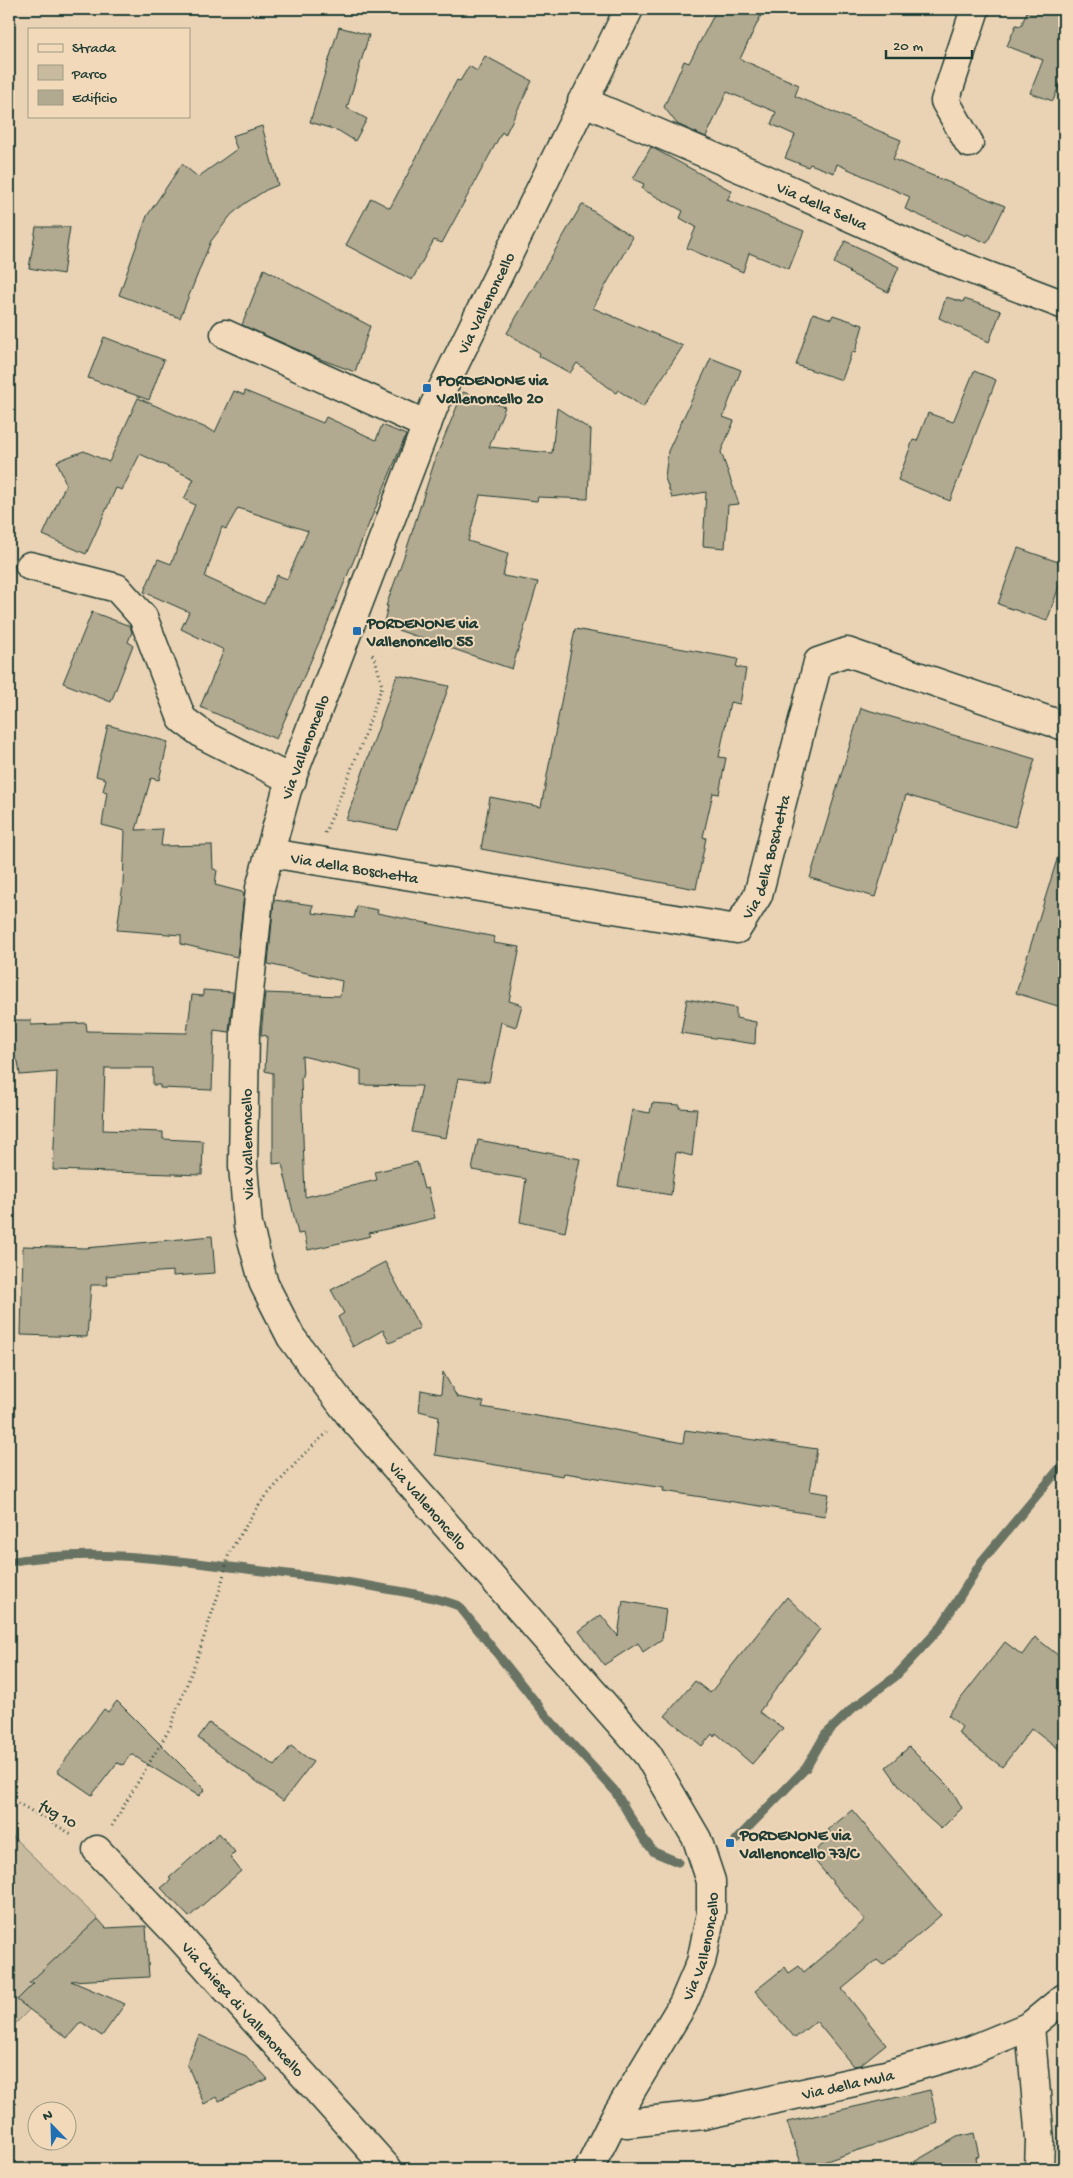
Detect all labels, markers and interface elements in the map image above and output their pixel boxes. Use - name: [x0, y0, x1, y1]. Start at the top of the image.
- legend: [28, 28, 190, 118]
- scale bar: [886, 28, 972, 60]
- text: 20 m: [893, 38, 923, 56]
- text: Strada: [72, 40, 117, 58]
- text: Parco: [71, 66, 107, 84]
- text: Edificio: [72, 90, 118, 108]
- street label: Via della Selva: [772, 179, 871, 237]
- street label: Via Vallenoncello: [455, 250, 521, 359]
- place label: PORDENONE via Vallenoncello 20: [436, 373, 549, 410]
- marker: PORDENONE via Vallenoncello 20: [421, 382, 433, 394]
- place label: PORDENONE via Vallenoncello 55: [366, 616, 479, 653]
- marker: PORDENONE via Vallenoncello 55: [351, 625, 363, 637]
- street label: Via Vallenoncello: [279, 693, 336, 803]
- street label: Via della Boschetta: [739, 792, 797, 925]
- street label: Via della Boschetta: [288, 850, 421, 890]
- street label: Via Vallenoncello: [239, 1088, 260, 1200]
- street label: Via Vallenoncello: [382, 1459, 470, 1555]
- street label: fvg 10: [34, 1797, 79, 1834]
- place label: PORDENONE via Vallenoncello 73/C: [739, 1828, 860, 1865]
- marker: PORDENONE via Vallenoncello 73/C: [724, 1837, 736, 1849]
- street label: Via Vallenoncello: [679, 1892, 724, 2005]
- street label: Via Chiesa di Vallenoncello: [175, 1938, 307, 2082]
- street label: Via della Mula: [800, 2067, 898, 2106]
- north arrow: [28, 2100, 78, 2150]
- text: N: [40, 2107, 55, 2126]

